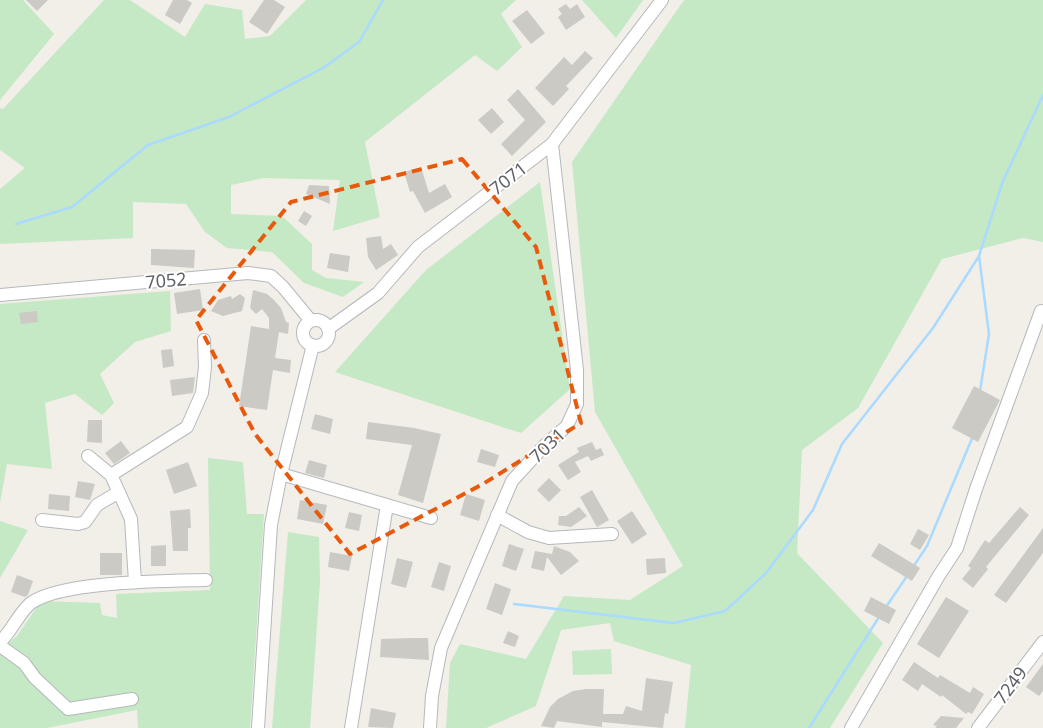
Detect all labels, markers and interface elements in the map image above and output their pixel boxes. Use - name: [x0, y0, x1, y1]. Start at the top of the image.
- street label: 7071: [484, 156, 532, 200]
- street label: 7052: [144, 266, 188, 294]
- street label: 7031: [524, 422, 570, 468]
- street label: 7249: [988, 661, 1032, 709]

